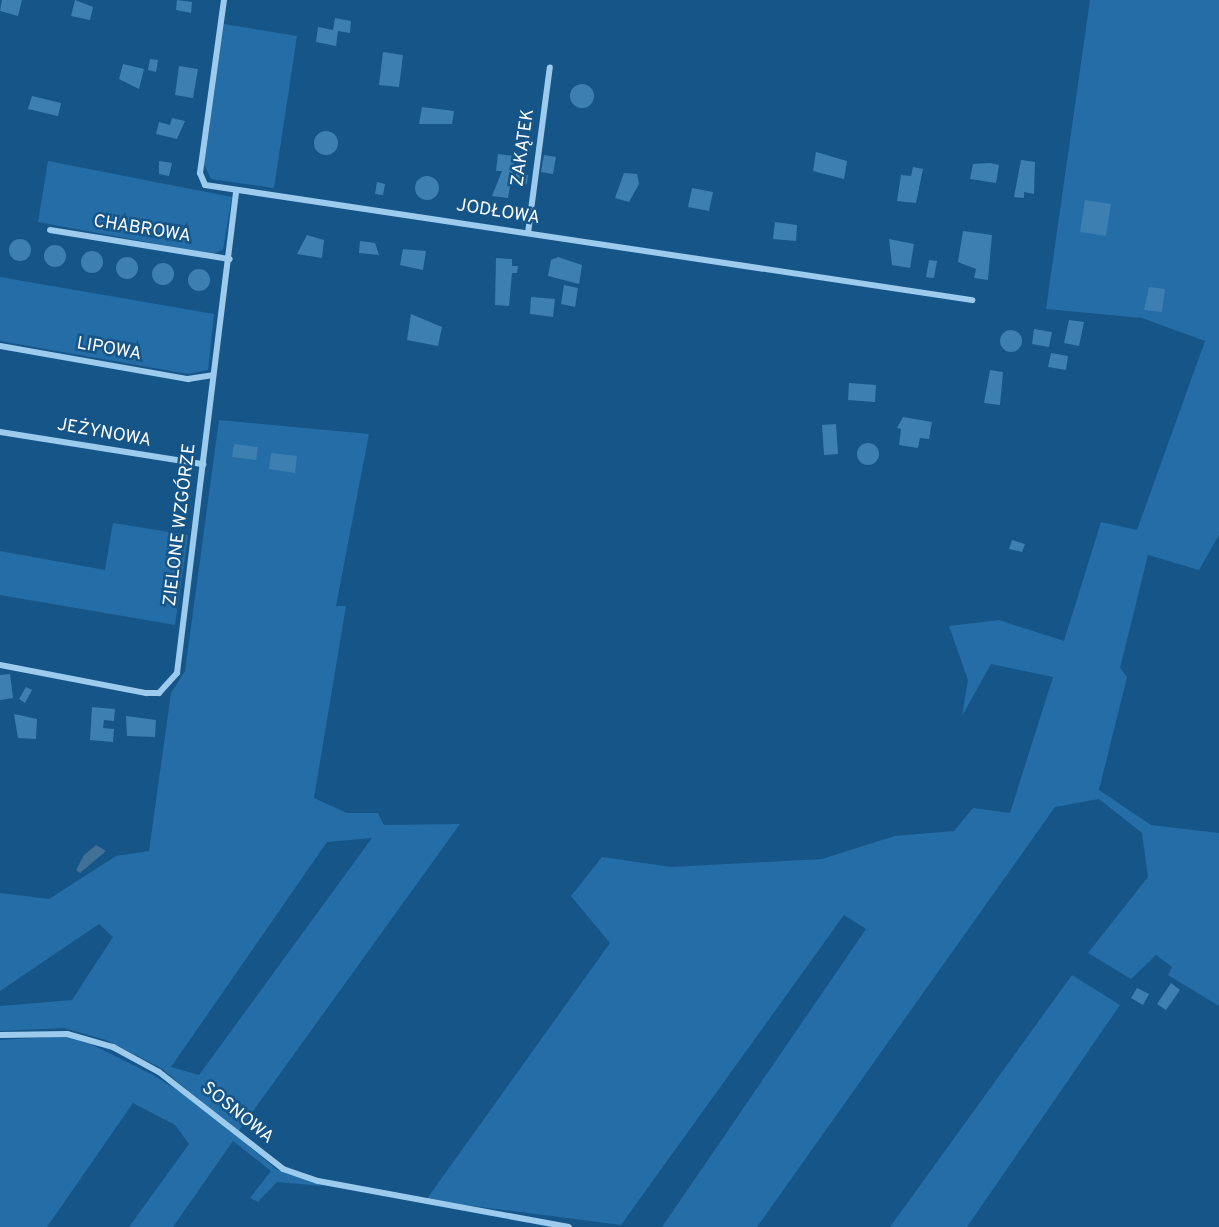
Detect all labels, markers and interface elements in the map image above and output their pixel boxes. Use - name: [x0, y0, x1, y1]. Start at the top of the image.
- street label: ZAKĄTEK: [508, 108, 540, 188]
- street label: JODŁOWA: [455, 196, 541, 230]
- street label: CHABROWA: [92, 212, 192, 248]
- street label: LIPOWA: [75, 334, 143, 366]
- street label: JEŻYNOWA: [55, 415, 153, 453]
- street label: ZIELONE WZGÓRZE: [160, 442, 202, 608]
- street label: SOSNOWA: [197, 1078, 277, 1150]

